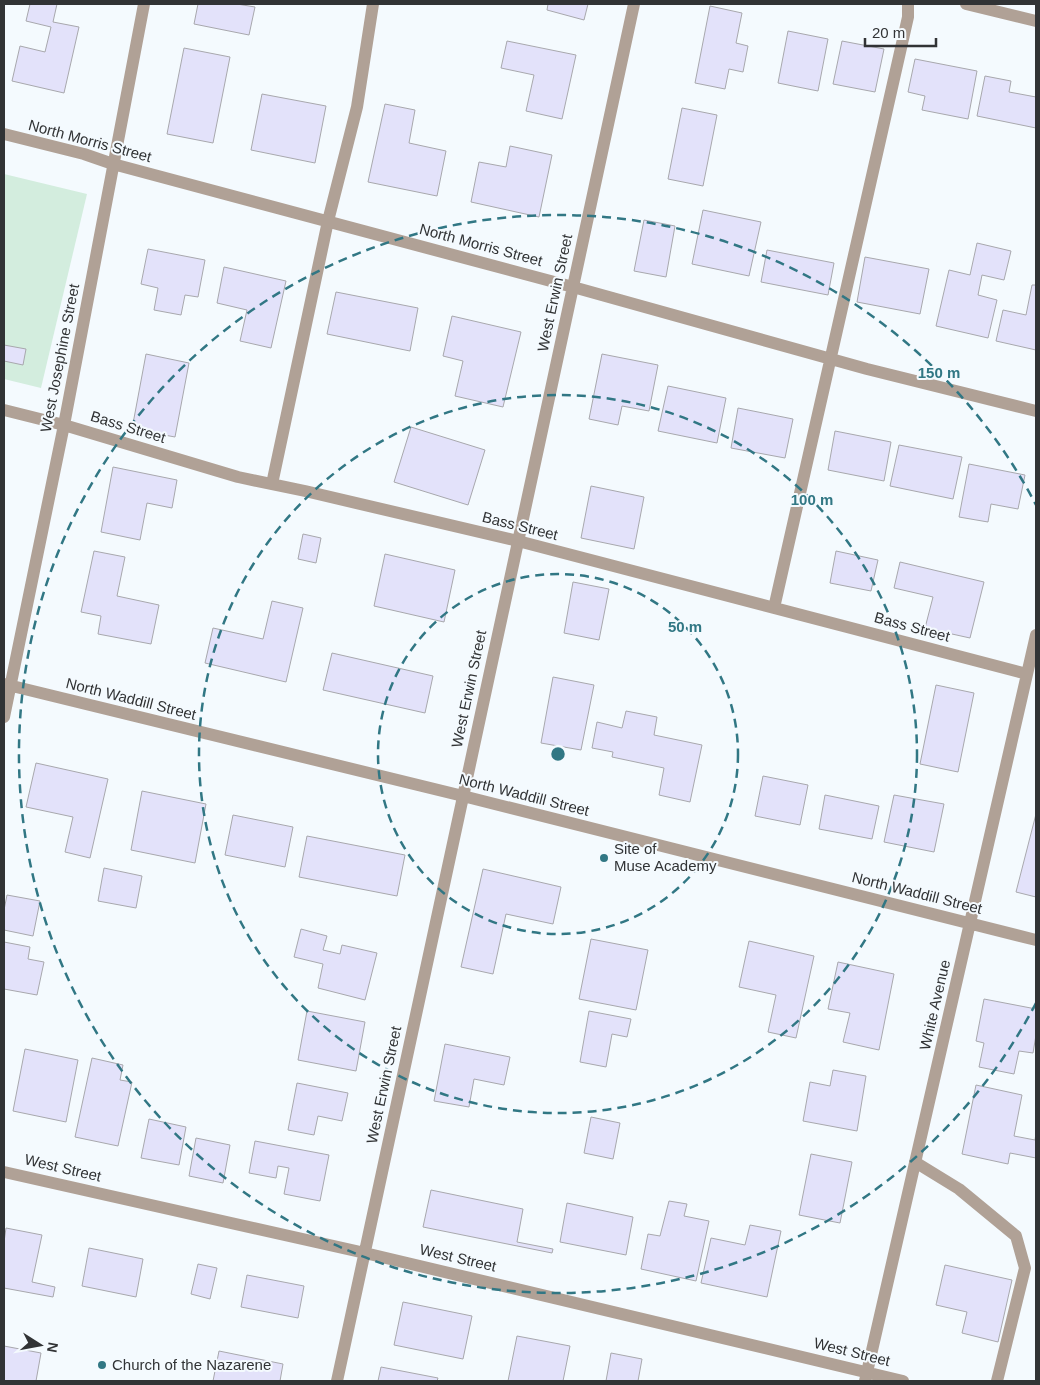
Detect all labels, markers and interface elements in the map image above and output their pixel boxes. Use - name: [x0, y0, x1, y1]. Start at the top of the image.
- scale bar: [865, 15, 936, 47]
- text: 20 m: [872, 24, 905, 41]
- street label: North Morris Street: [27, 116, 154, 165]
- street label: North Morris Street: [418, 220, 545, 269]
- street label: West Erwin Street: [534, 232, 575, 353]
- street label: West Josephine Street: [37, 282, 82, 433]
- text: 150 m: [918, 364, 960, 381]
- street label: Bass Street: [89, 407, 168, 446]
- text: 100 m: [791, 491, 833, 508]
- street label: Bass Street: [480, 508, 561, 543]
- street label: Bass Street: [872, 608, 953, 645]
- text: 50 m: [668, 618, 702, 635]
- street label: West Erwin Street: [448, 628, 489, 749]
- street label: North Waddill Street: [64, 674, 199, 723]
- centre of rings: [549, 745, 567, 763]
- street label: North Waddill Street: [457, 770, 592, 819]
- place label: Site of Muse Academy: [614, 840, 717, 874]
- marker: Site of Muse Academy: [598, 852, 610, 864]
- street label: North Waddill Street: [850, 868, 985, 917]
- street label: White Avenue: [916, 958, 953, 1052]
- street label: West Erwin Street: [363, 1024, 404, 1145]
- street label: West Street: [23, 1150, 104, 1185]
- street label: West Street: [418, 1240, 499, 1275]
- north arrow: [15, 1320, 65, 1370]
- street label: West Street: [812, 1334, 893, 1369]
- text: N: [44, 1341, 62, 1354]
- place label: Church of the Nazarene: [112, 1356, 271, 1373]
- marker: Church of the Nazarene: [96, 1359, 108, 1371]

